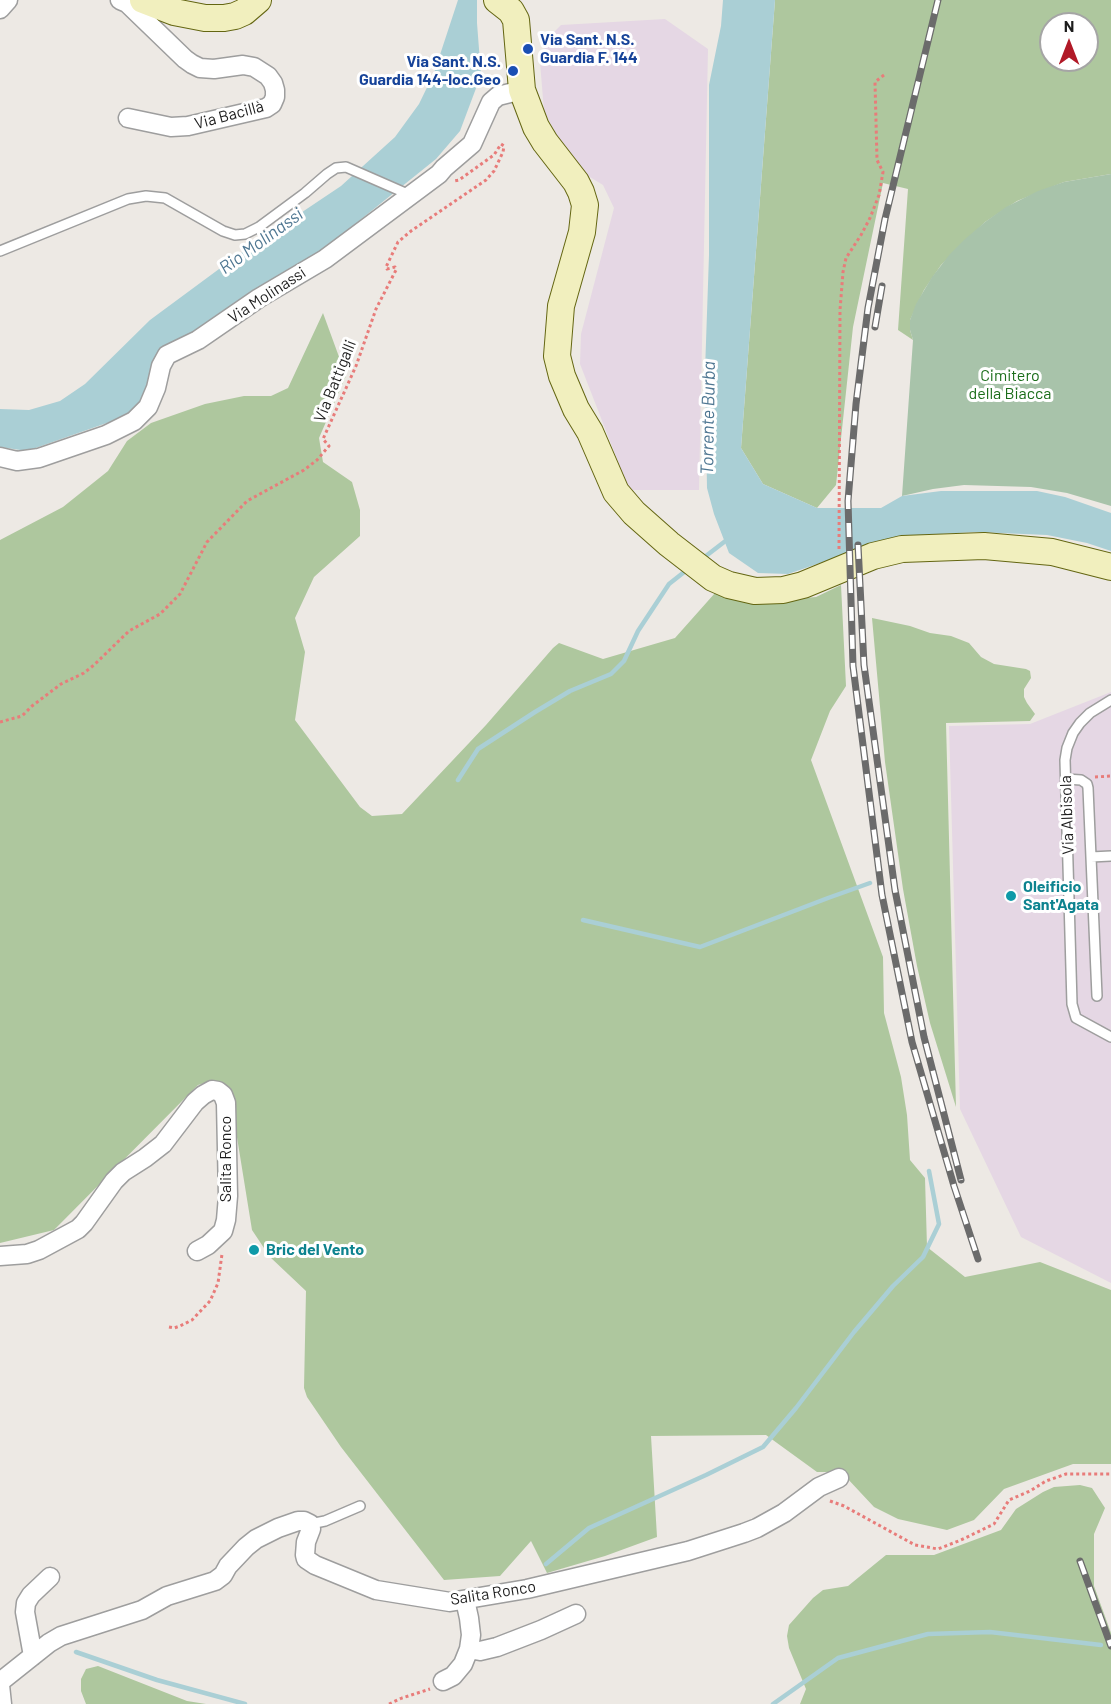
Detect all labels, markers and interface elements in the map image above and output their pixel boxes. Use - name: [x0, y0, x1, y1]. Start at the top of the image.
- north arrow: [1039, 12, 1099, 72]
- text: N: [1064, 16, 1074, 35]
- place label: Via Sant. N.S. Guardia F. 144: [540, 30, 638, 68]
- marker: Via Sant. N.S. Guardia F. 144: [521, 42, 535, 56]
- place label: Via Sant. N.S. Guardia 144-loc.Geo: [359, 52, 501, 90]
- marker: Via Sant. N.S. Guardia 144-loc.Geo: [506, 64, 520, 78]
- street label: Via Bacillà: [192, 97, 266, 133]
- water label: Rio Molinassi: [215, 203, 307, 279]
- street label: Via Molinassi: [225, 263, 309, 327]
- street label: Via Battigalli: [310, 337, 360, 425]
- water label: Torrente Burba: [696, 361, 720, 475]
- park label: Cimitero della Biacca: [968, 366, 1052, 404]
- street label: Via Albisola: [1056, 775, 1078, 855]
- place label: Oleificio Sant'Agata: [1023, 877, 1099, 915]
- marker: Oleificio Sant'Agata: [1004, 889, 1018, 903]
- street label: Salita Ronco: [216, 1116, 236, 1202]
- place label: Bric del Vento: [266, 1240, 364, 1260]
- marker: Bric del Vento: [247, 1243, 261, 1257]
- street label: Salita Ronco: [449, 1577, 537, 1609]

